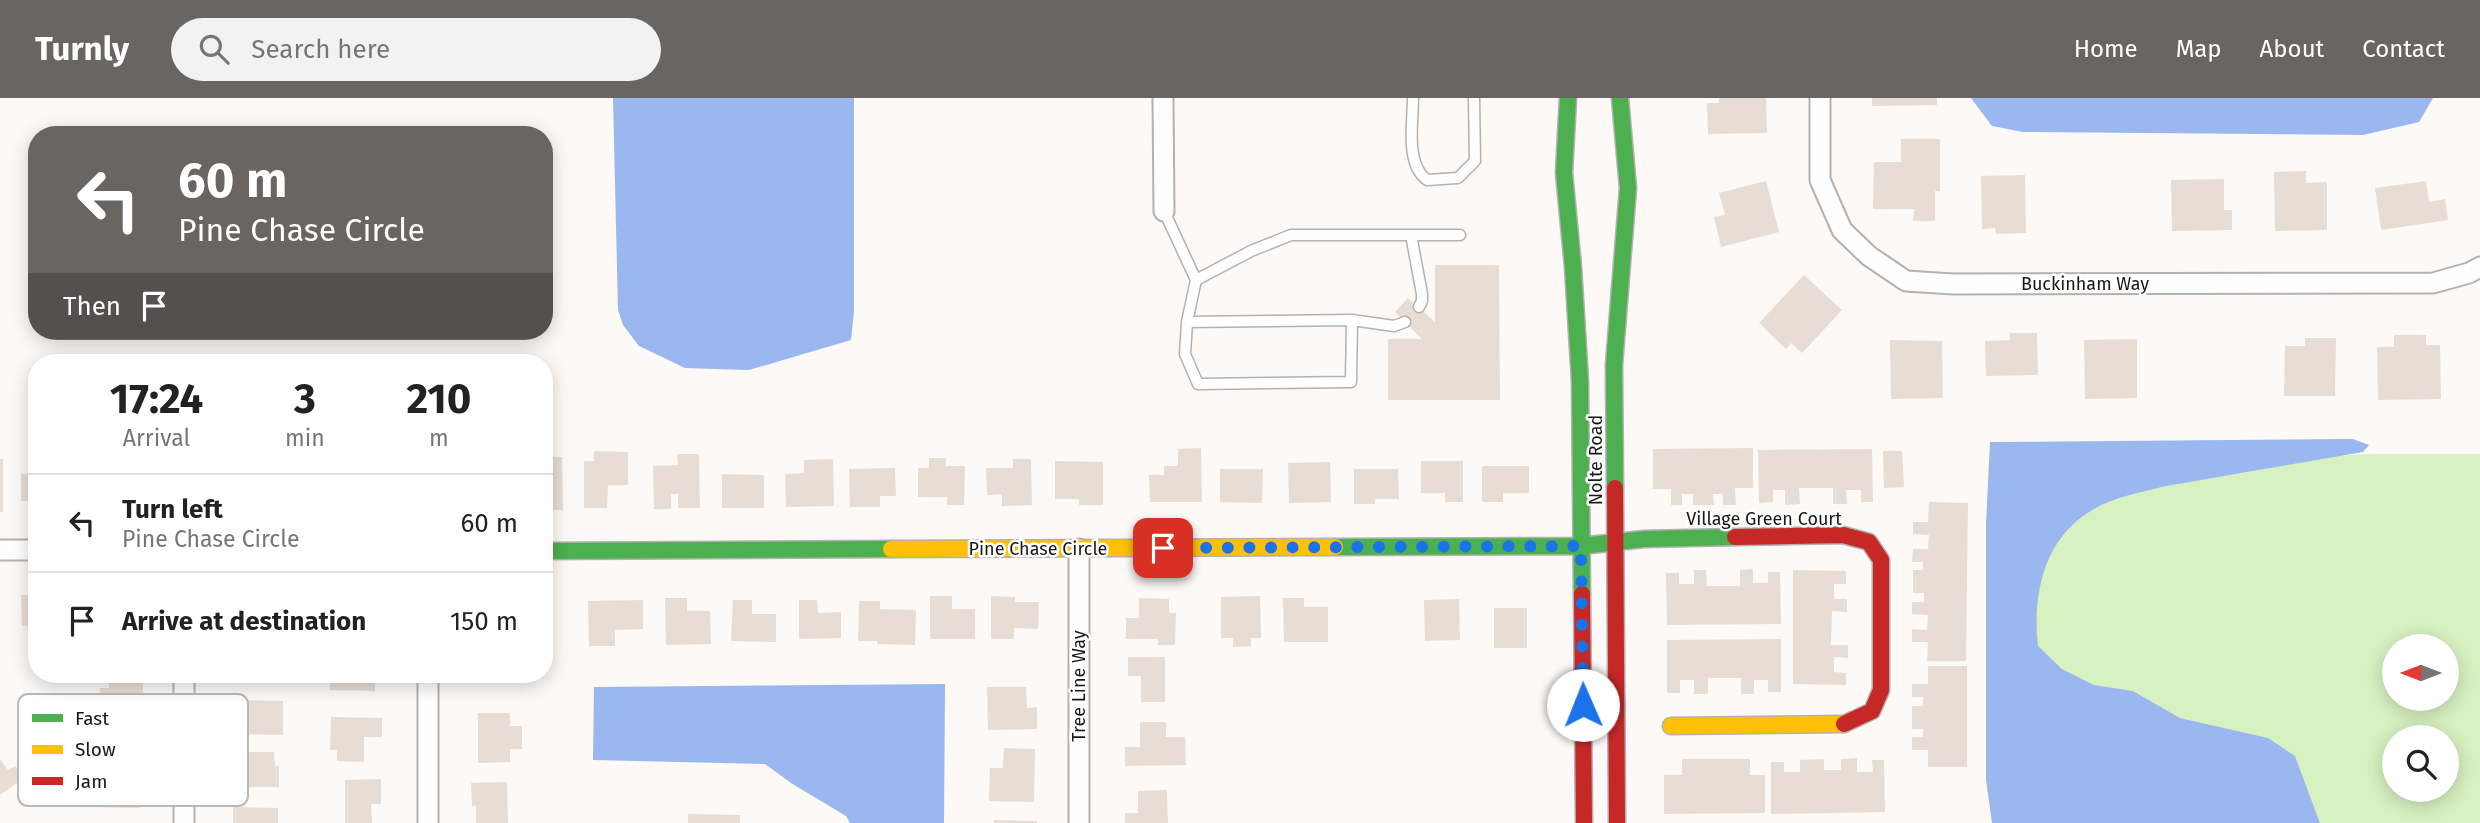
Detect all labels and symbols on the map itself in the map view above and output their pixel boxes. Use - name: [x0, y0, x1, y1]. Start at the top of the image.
- street label: Buckinham Way: [2021, 273, 2149, 295]
- street label: Nolte Road: [1585, 415, 1607, 505]
- street label: Village Green Court: [1686, 508, 1842, 530]
- pin: [1133, 518, 1193, 578]
- street label: Pine Chase Circle: [969, 538, 1107, 560]
- street label: Tree Line Way: [1068, 630, 1090, 742]
- north arrow: [2382, 634, 2459, 710]
- position arrow: [1546, 668, 1620, 742]
- legend: [18, 694, 248, 806]
- text: Fast: [75, 707, 109, 730]
- text: Slow: [75, 738, 116, 761]
- text: Jam: [75, 770, 107, 793]

